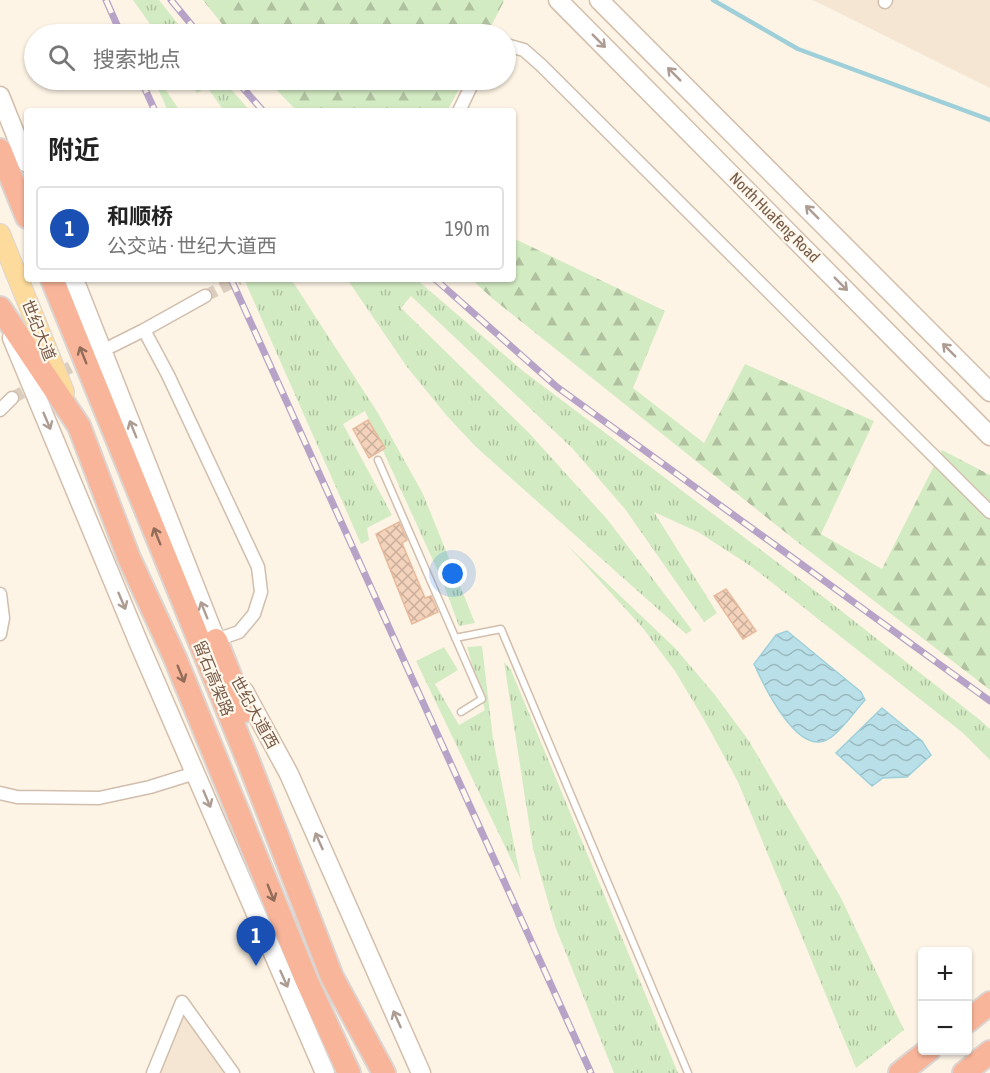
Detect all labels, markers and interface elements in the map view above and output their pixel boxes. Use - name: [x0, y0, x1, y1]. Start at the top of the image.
- search box: [24, 24, 516, 90]
- one-way arrow: [592, 34, 607, 49]
- icon: search: [45, 41, 78, 74]
- text: 搜索地点: [93, 46, 181, 72]
- one-way arrow: [666, 67, 681, 82]
- text: 附近: [48, 135, 100, 165]
- street label: North Huafeng Road: [726, 168, 824, 266]
- text: 和顺桥: [107, 203, 173, 229]
- one-way arrow: [804, 204, 819, 219]
- text: 1: [65, 217, 74, 240]
- text: 190 m: [445, 217, 490, 240]
- text: 公交站 · 世纪大道西: [107, 234, 277, 257]
- one-way arrow: [833, 276, 848, 291]
- street label: 世纪大道: [19, 297, 59, 363]
- one-way arrow: [941, 343, 956, 358]
- one-way arrow: [77, 347, 88, 365]
- one-way arrow: [42, 411, 53, 429]
- one-way arrow: [127, 420, 138, 438]
- one-way arrow: [151, 527, 162, 546]
- your location: [438, 559, 467, 588]
- one-way arrow: [117, 591, 128, 609]
- one-way arrow: [198, 601, 209, 620]
- street label: 留石高架路: [191, 638, 237, 718]
- one-way arrow: [176, 664, 187, 683]
- street label: 世纪大道西: [228, 673, 282, 751]
- one-way arrow: [201, 790, 213, 808]
- one-way arrow: [312, 832, 323, 850]
- one-way arrow: [266, 884, 277, 902]
- pin: 1: [236, 916, 276, 966]
- map controls: [918, 947, 972, 1055]
- button: +: [918, 947, 972, 1001]
- one-way arrow: [278, 969, 290, 987]
- button: −: [918, 1001, 972, 1055]
- one-way arrow: [391, 1011, 402, 1029]

